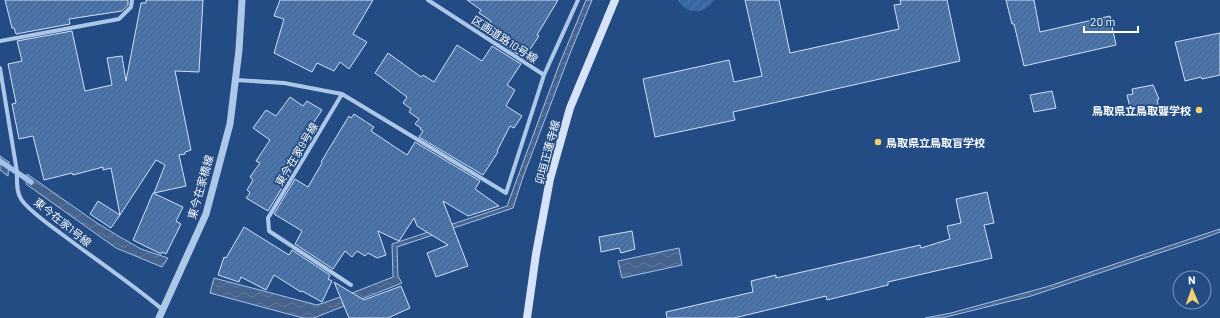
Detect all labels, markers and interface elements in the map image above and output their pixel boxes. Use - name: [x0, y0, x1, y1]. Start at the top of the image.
- scale bar: [1084, 8, 1138, 34]
- street label: 区画道路10号線: [470, 13, 540, 65]
- text: 20 m: [1090, 14, 1116, 28]
- place label: 鳥取県立鳥取聾学校: [1092, 104, 1191, 117]
- marker: 鳥取県立鳥取聾学校: [1194, 105, 1204, 115]
- street label: 卯垣正蓮寺線: [532, 118, 562, 186]
- street label: 東今在家9号線: [272, 120, 320, 188]
- place label: 鳥取県立鳥取盲学校: [886, 136, 985, 149]
- marker: 鳥取県立鳥取盲学校: [873, 137, 883, 147]
- street label: 東今在家橋線: [185, 153, 215, 221]
- street label: 東今在家1号線: [32, 195, 94, 249]
- north arrow: [1172, 270, 1212, 310]
- text: N: [1188, 273, 1196, 286]

